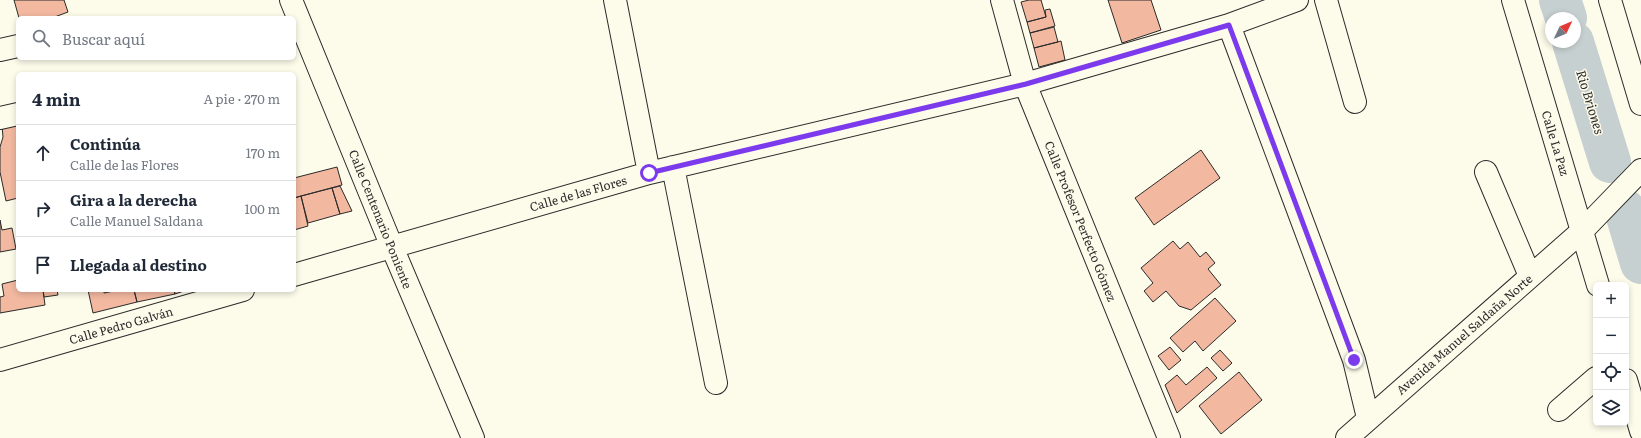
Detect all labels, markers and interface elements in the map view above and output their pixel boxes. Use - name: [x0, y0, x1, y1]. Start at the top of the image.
- north arrow: [1545, 12, 1581, 48]
- search box: [16, 16, 296, 60]
- icon: search: [30, 27, 52, 49]
- text: Buscar aquí: [62, 27, 145, 50]
- water label: Rio Briones: [1572, 67, 1610, 137]
- text: 4 min: [32, 86, 81, 111]
- text: A pie · 270 m: [203, 89, 280, 108]
- street label: Calle La Paz: [1538, 108, 1574, 178]
- text: Continúa: [70, 132, 141, 155]
- street label: Calle Profesor Perfecto Gómez: [1041, 138, 1122, 304]
- icon: ahead: [32, 142, 54, 164]
- text: 170 m: [246, 143, 280, 162]
- street label: Calle Centenario Poniente: [345, 147, 417, 291]
- text: Calle de las Flores: [70, 155, 179, 174]
- route start: [640, 164, 658, 182]
- street label: Calle de las Flores: [527, 170, 629, 215]
- text: Gira a la derecha: [70, 188, 197, 211]
- icon: right: [32, 198, 54, 220]
- text: 100 m: [244, 199, 280, 218]
- text: Calle Manuel Saldana: [70, 211, 203, 230]
- text: Llegada al destino: [70, 253, 207, 276]
- icon: arrive: [32, 254, 54, 276]
- street label: Avenida Manuel Saldaña Norte: [1392, 270, 1536, 398]
- map controls: [1593, 282, 1629, 426]
- button: +: [1593, 282, 1629, 318]
- street label: Calle Pedro Galván: [67, 302, 175, 348]
- button: −: [1593, 318, 1629, 354]
- route end: [1345, 351, 1363, 369]
- button: locate: [1593, 354, 1629, 390]
- button: layers: [1593, 390, 1629, 426]

